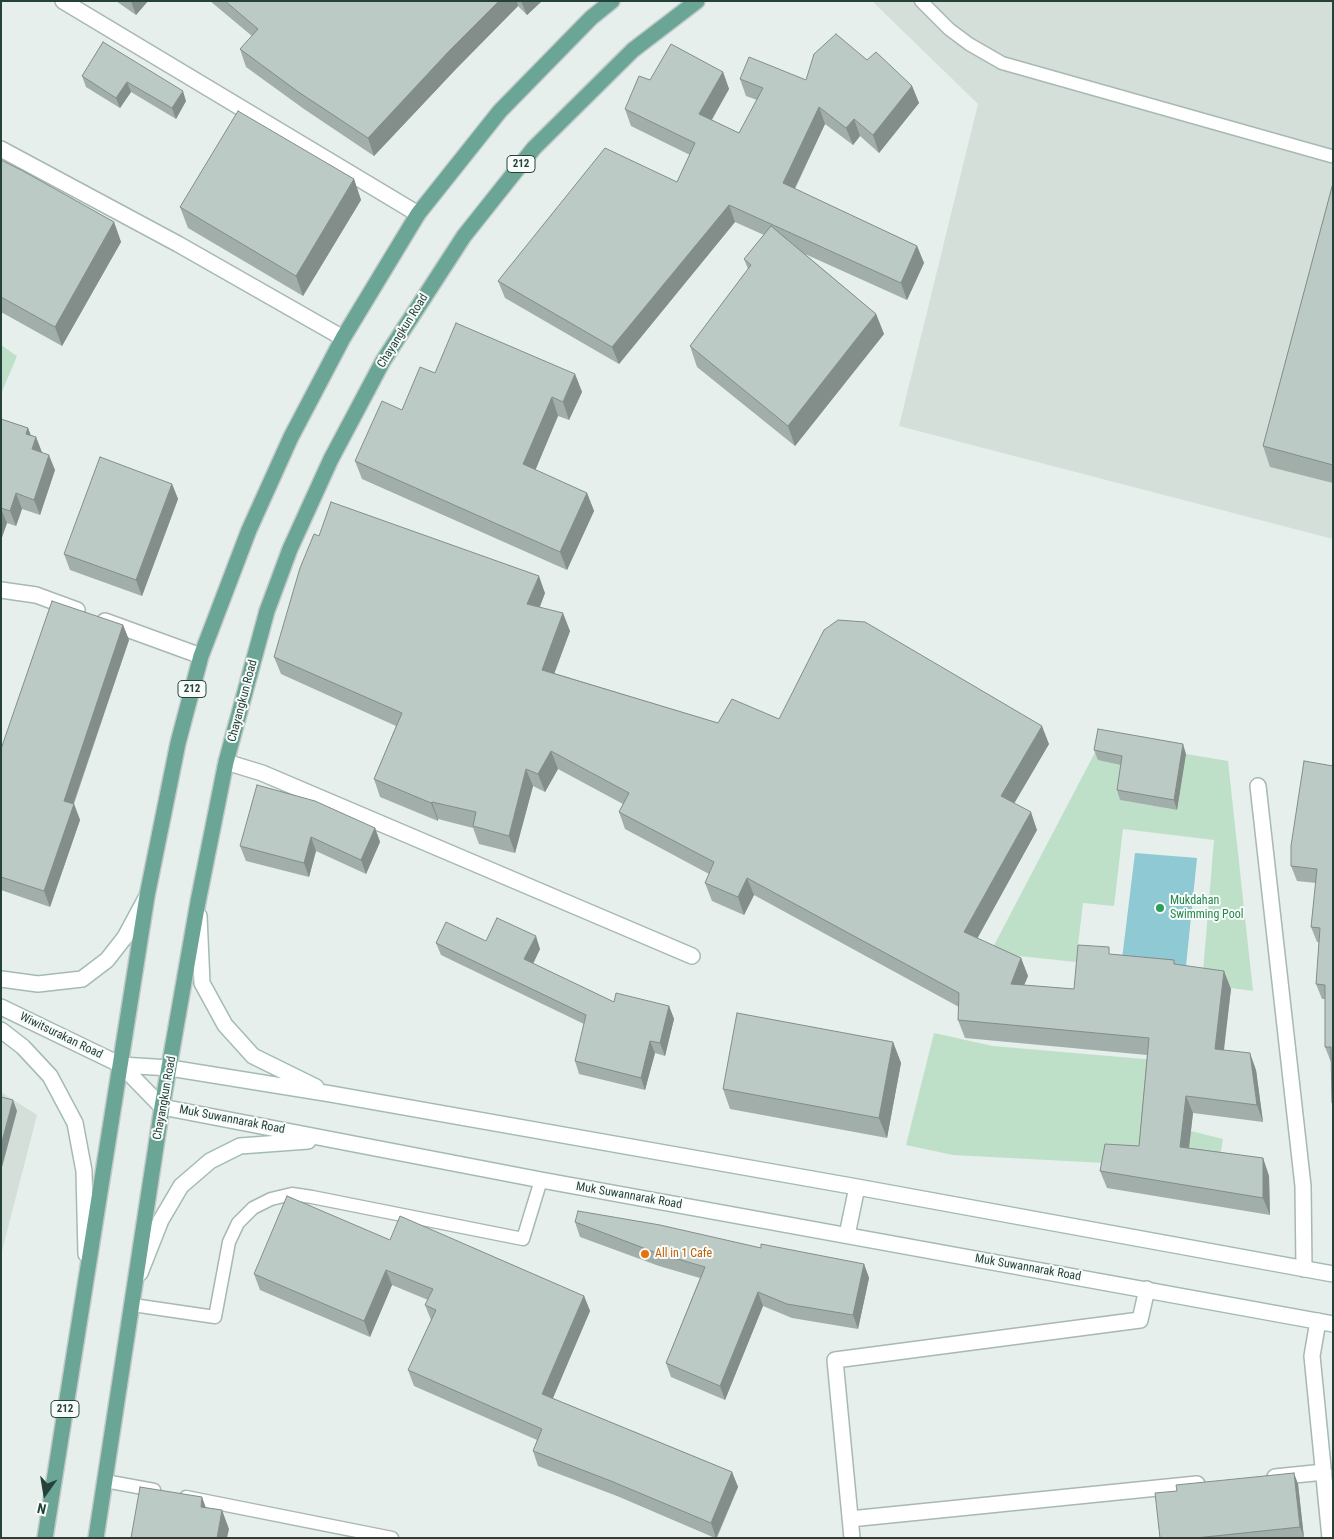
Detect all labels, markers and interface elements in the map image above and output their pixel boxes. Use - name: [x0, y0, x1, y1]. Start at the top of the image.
- road number: 212: [507, 156, 535, 172]
- street label: Chayangkun Road: [375, 291, 431, 371]
- street label: Chayangkun Road: [225, 658, 261, 744]
- road number: 212: [178, 681, 206, 698]
- place label: Mukdahan Swimming Pool: [1170, 894, 1243, 922]
- marker: Mukdahan Swimming Pool: [1154, 902, 1166, 914]
- street label: Wiwitsurakan Road: [17, 1010, 105, 1062]
- street label: Chayangkun Road: [151, 1055, 179, 1141]
- street label: Muk Suwannarak Road: [178, 1103, 286, 1137]
- street label: Muk Suwannarak Road: [575, 1180, 683, 1212]
- place label: All in 1 Cafe: [655, 1247, 712, 1261]
- marker: All in 1 Cafe: [639, 1248, 651, 1260]
- street label: Muk Suwannarak Road: [974, 1252, 1082, 1284]
- road number: 212: [51, 1400, 79, 1418]
- north arrow: [20, 1469, 70, 1519]
- text: N: [36, 1500, 48, 1517]

